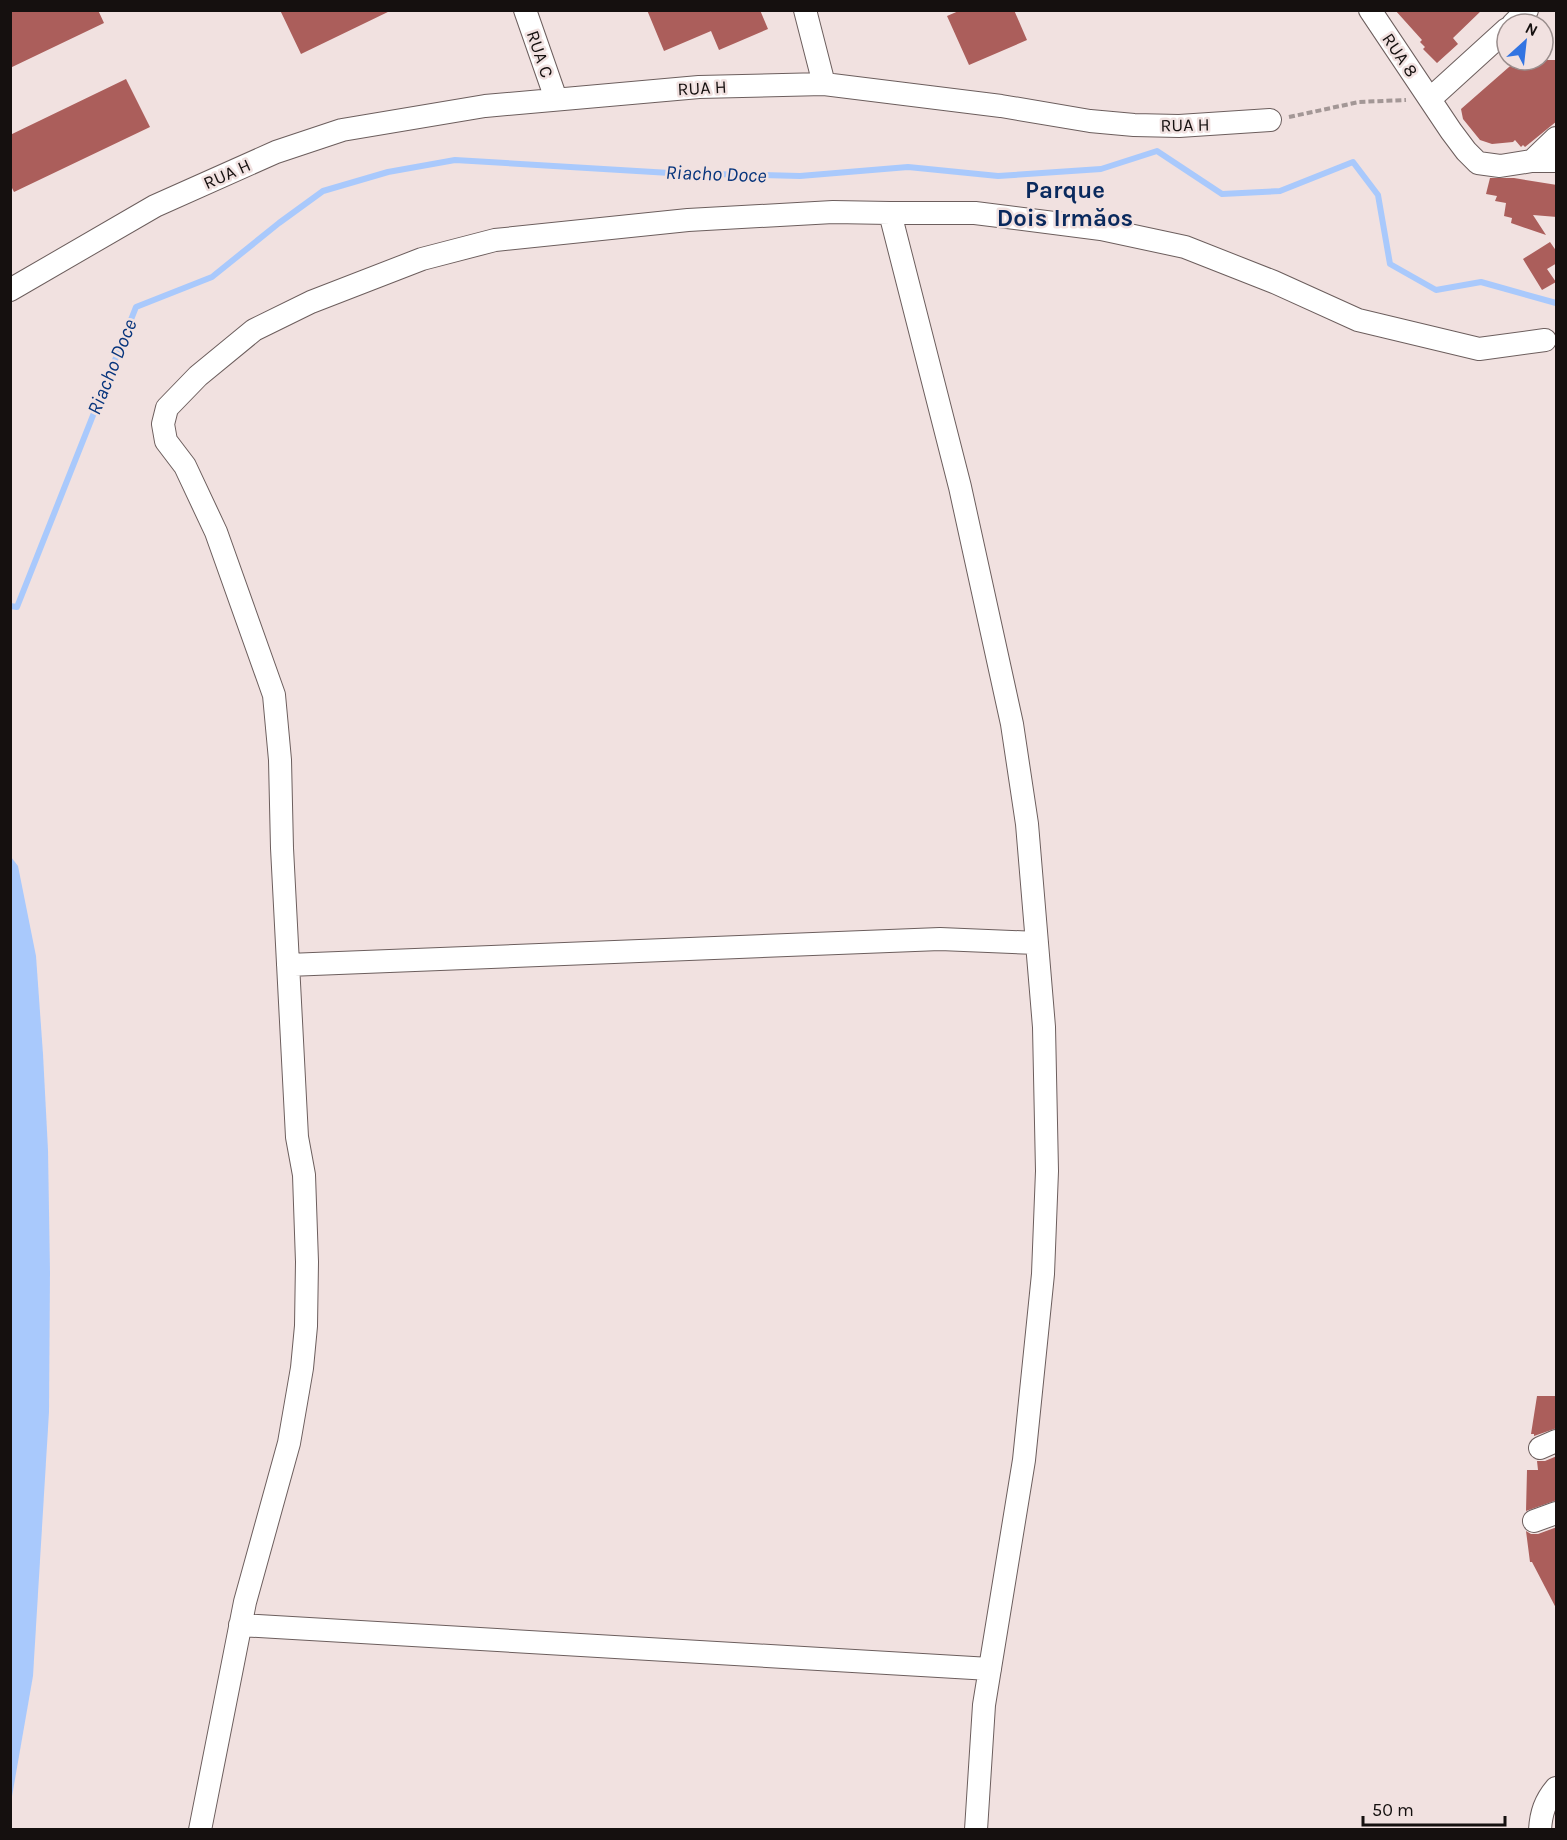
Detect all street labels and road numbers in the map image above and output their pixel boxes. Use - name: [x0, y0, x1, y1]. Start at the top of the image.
- street label: RUA C: [522, 28, 558, 80]
- street label: RUA 8: [1377, 29, 1423, 81]
- street label: RUA H: [677, 76, 727, 100]
- street label: RUA H: [1160, 114, 1210, 136]
- street label: RUA H: [200, 154, 254, 194]

